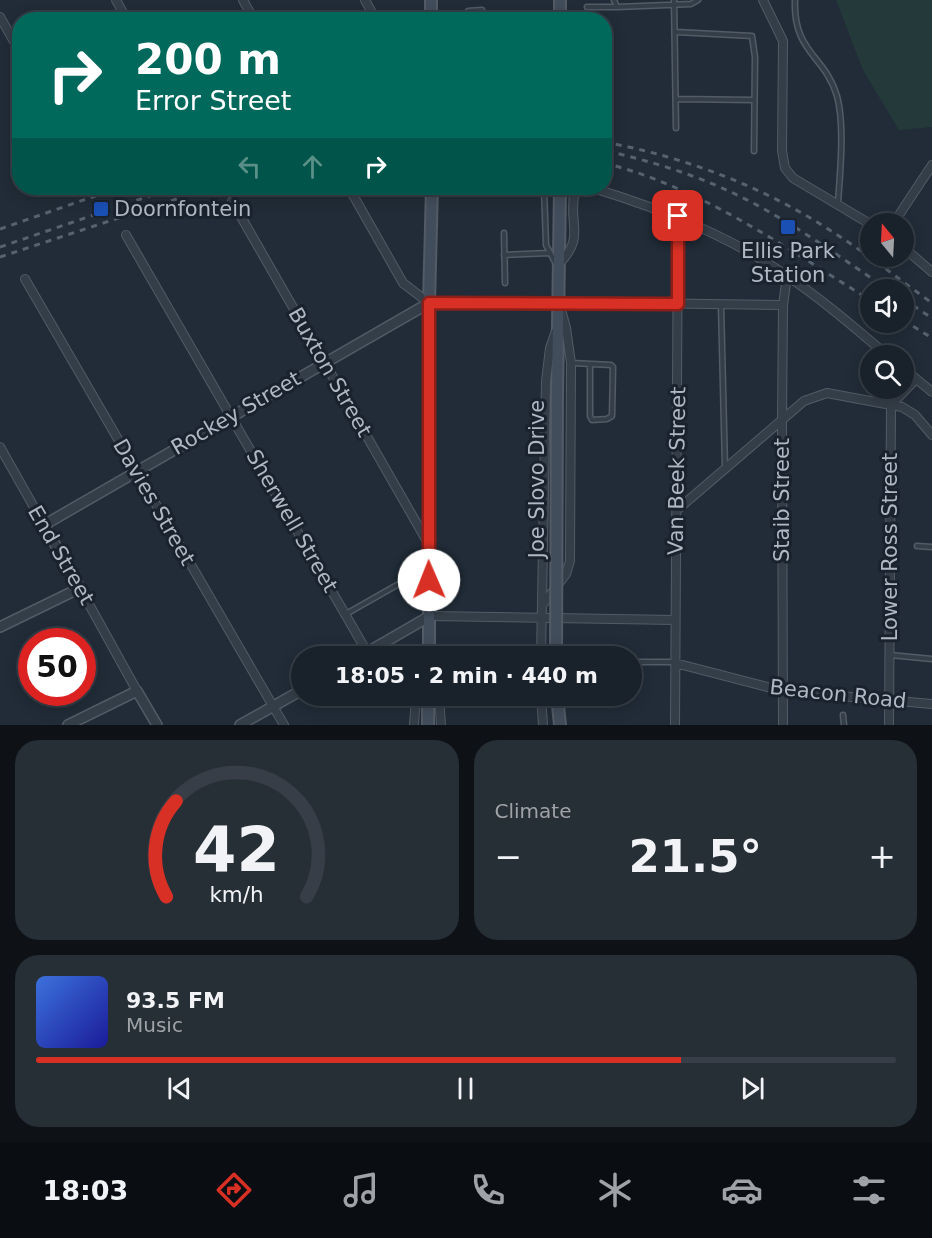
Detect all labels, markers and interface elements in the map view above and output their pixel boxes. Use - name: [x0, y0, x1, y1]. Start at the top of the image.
- text: 200 m: [135, 35, 281, 84]
- icon: right: [36, 36, 114, 114]
- text: Error Street: [135, 85, 291, 116]
- icon: left: [233, 150, 266, 183]
- icon: ahead: [296, 150, 329, 183]
- icon: right: [359, 150, 392, 183]
- pin: [652, 190, 703, 241]
- place label: Doornfontein: [114, 197, 251, 221]
- icon: arrive: [661, 199, 694, 232]
- marker: Doornfontein: [92, 200, 110, 218]
- north arrow: [860, 213, 914, 267]
- map controls: [860, 213, 914, 399]
- marker: Ellis Park Station: [779, 218, 797, 236]
- place label: Ellis Park Station: [741, 239, 836, 287]
- button: sound: [860, 279, 914, 333]
- street label: Buxton Street: [283, 303, 377, 441]
- button: search: [860, 345, 914, 399]
- street label: Rockey Street: [167, 366, 305, 460]
- street label: Van Beek Street: [664, 387, 690, 555]
- street label: Joe Slovo Drive: [525, 400, 549, 560]
- street label: Davies Street: [108, 435, 200, 569]
- street label: Staib Street: [770, 438, 794, 562]
- street label: Sherwell Street: [241, 446, 343, 596]
- street label: Lower Ross Street: [878, 453, 902, 641]
- street label: End Street: [23, 501, 99, 609]
- position arrow: [397, 548, 461, 612]
- speed limit sign: 50: [18, 628, 96, 706]
- text: 18:05 · 2 min · 440 m: [335, 663, 598, 688]
- street label: Beacon Road: [768, 675, 908, 713]
- text: Climate: [495, 799, 571, 823]
- text: 42: [193, 813, 280, 886]
- text: 21.5°: [628, 830, 762, 883]
- text: −: [495, 837, 522, 876]
- text: +: [868, 837, 896, 876]
- text: km/h: [210, 882, 264, 907]
- text: 93.5 FM: [126, 988, 225, 1013]
- text: Music: [126, 1013, 183, 1037]
- icon: previous: [163, 1072, 196, 1105]
- icon: pause: [449, 1072, 482, 1105]
- icon: next: [736, 1072, 769, 1105]
- icon: directions: [213, 1169, 255, 1211]
- icon: music: [340, 1169, 382, 1211]
- icon: phone: [467, 1169, 509, 1211]
- icon: climate: [594, 1169, 636, 1211]
- icon: car: [721, 1169, 763, 1211]
- icon: filters: [848, 1169, 890, 1211]
- text: 18:03: [42, 1175, 128, 1206]

